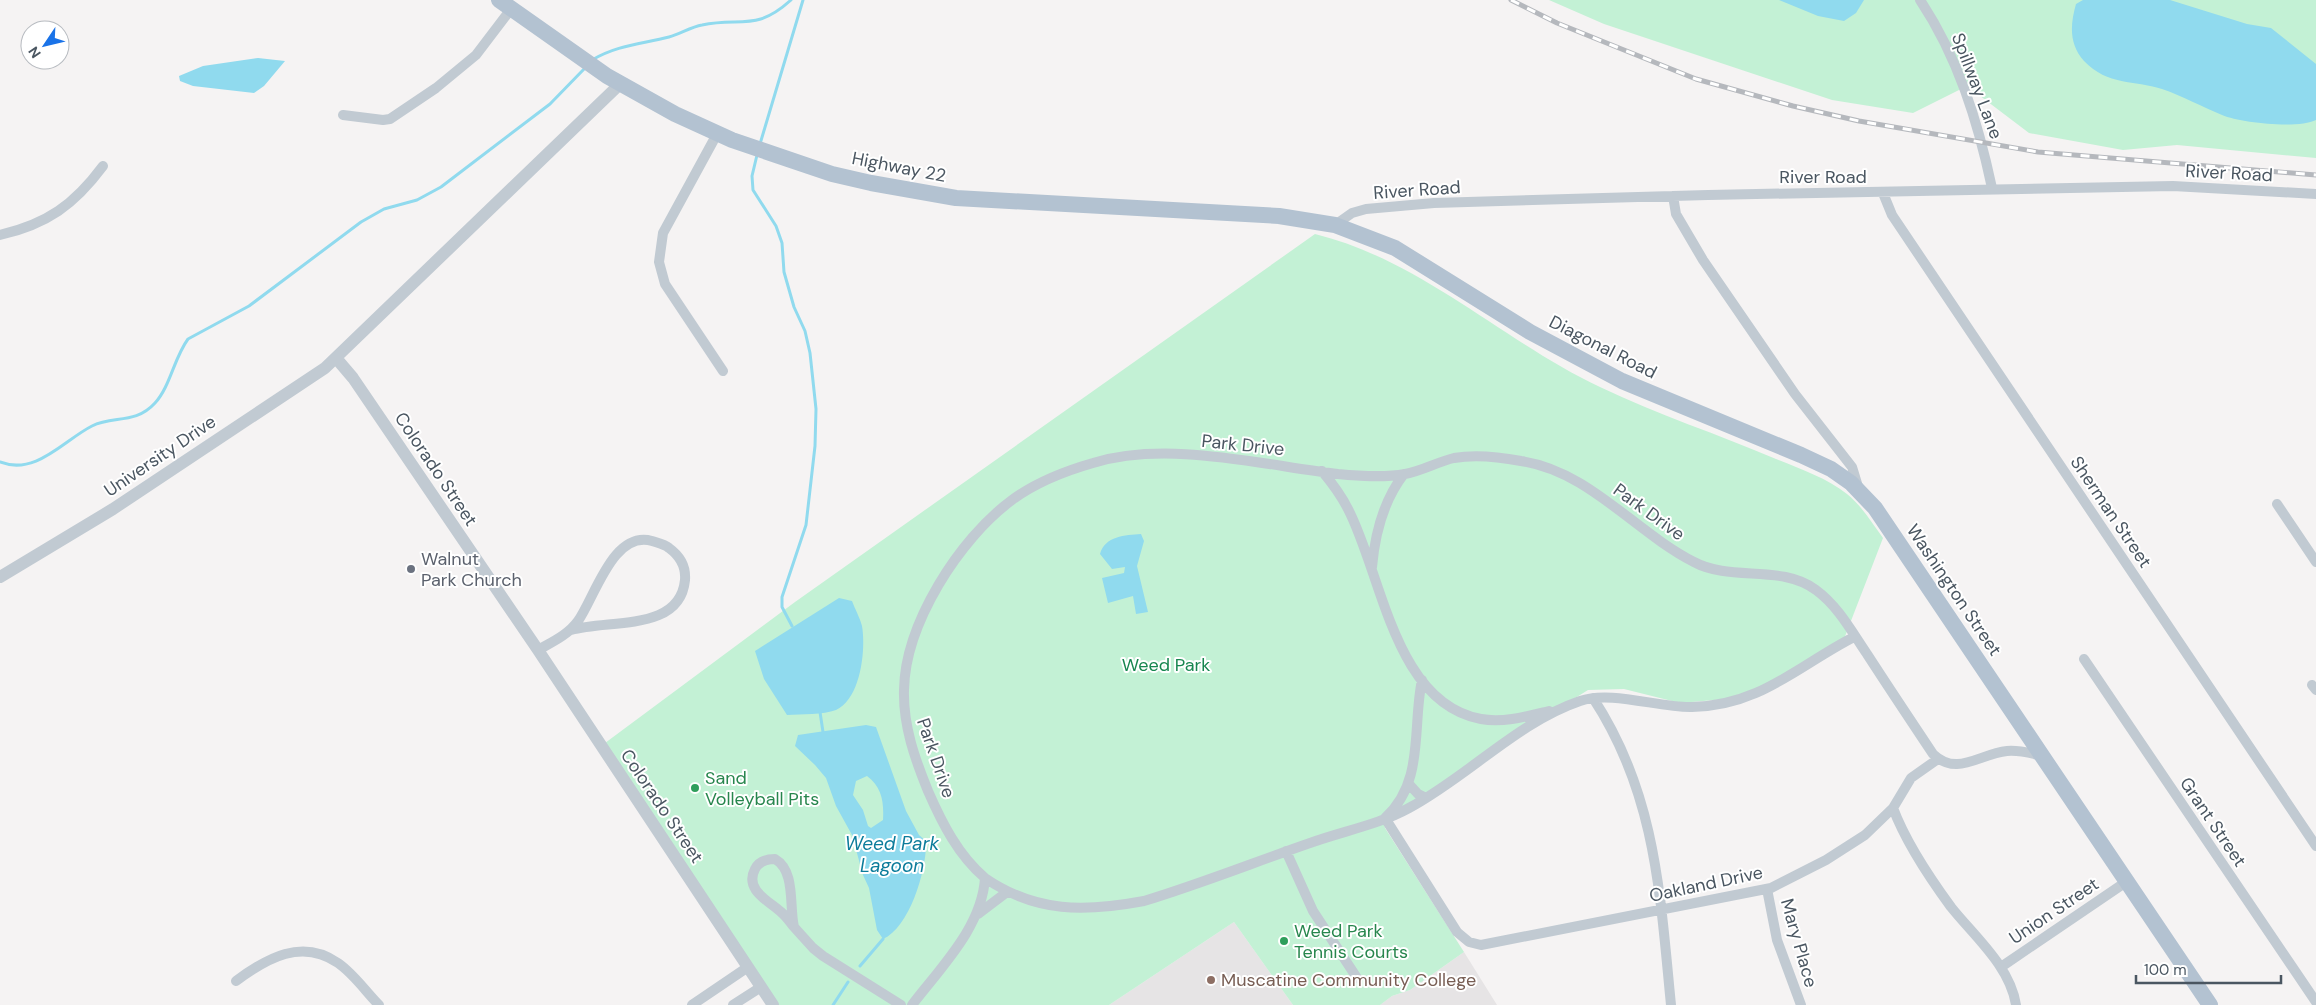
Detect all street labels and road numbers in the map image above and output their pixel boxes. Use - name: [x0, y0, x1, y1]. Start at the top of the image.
- street label: Spillway Lane: [1946, 30, 2008, 142]
- street label: Highway 22: [850, 146, 948, 188]
- street label: River Road: [2185, 159, 2273, 187]
- street label: River Road: [1779, 165, 1867, 189]
- street label: River Road: [1372, 175, 1462, 205]
- street label: Diagonal Road: [1545, 310, 1661, 384]
- street label: Colorado Street: [389, 407, 483, 531]
- street label: University Drive: [99, 410, 221, 502]
- street label: Park Drive: [1200, 429, 1286, 461]
- street label: Sherman Street: [2065, 452, 2157, 572]
- street label: Park Drive: [1608, 478, 1690, 546]
- street label: Washington Street: [1901, 519, 2007, 661]
- street label: Park Drive: [911, 715, 961, 801]
- street label: Colorado Street: [615, 744, 709, 868]
- street label: Grant Street: [2174, 772, 2252, 872]
- street label: Oakland Drive: [1647, 860, 1765, 908]
- street label: Union Street: [2004, 872, 2104, 950]
- street label: Mary Place: [1775, 896, 1823, 990]

